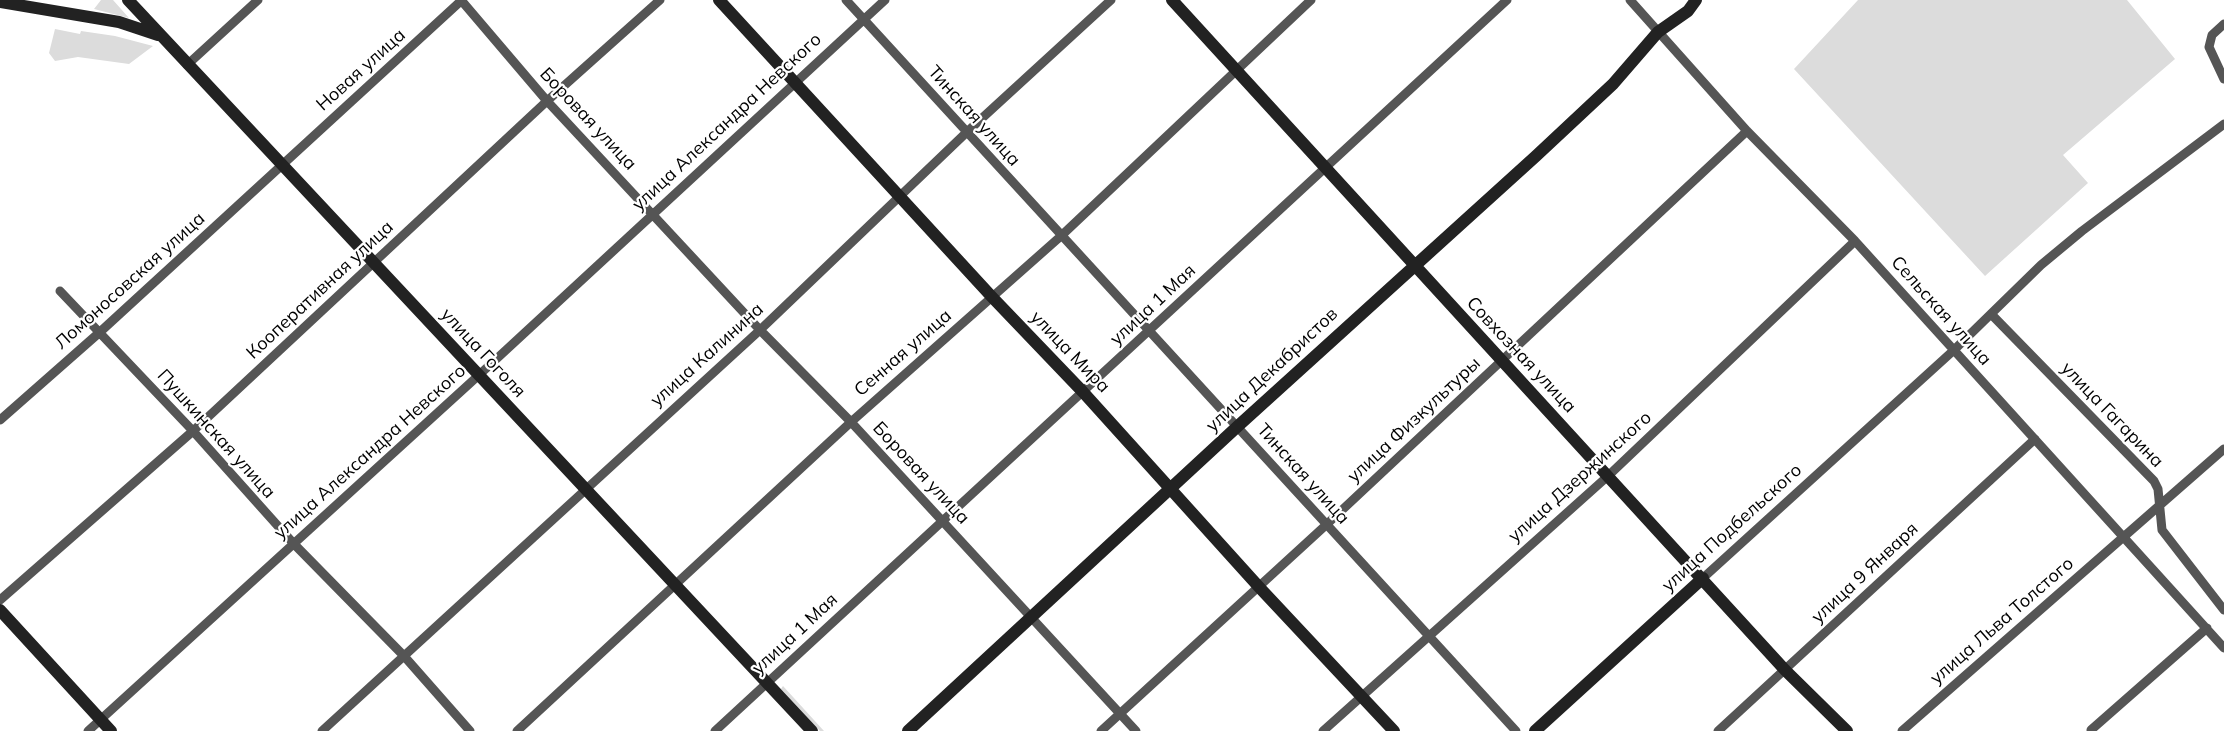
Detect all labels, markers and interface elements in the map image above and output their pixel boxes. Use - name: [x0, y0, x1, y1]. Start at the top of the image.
- street label: Новая улица: [312, 24, 410, 116]
- street label: улица Александра Невского: [628, 29, 826, 215]
- street label: Тинская улица: [923, 61, 1025, 171]
- street label: Боровая улица: [535, 63, 641, 175]
- street label: Ломоносовская улица: [51, 208, 209, 354]
- street label: Кооперативная улица: [242, 216, 398, 364]
- street label: Сельская улица: [1886, 252, 1996, 370]
- street label: улица 1 Мая: [1106, 260, 1200, 350]
- street label: Совхозная улица: [1462, 293, 1580, 417]
- street label: улица Калинина: [646, 299, 768, 411]
- street label: улица Декабристов: [1202, 303, 1342, 437]
- street label: улица Гоголя: [436, 304, 530, 402]
- street label: Сенная улица: [850, 305, 956, 401]
- street label: улица Мира: [1026, 307, 1114, 397]
- street label: улица Физкультуры: [1343, 353, 1485, 487]
- street label: улица Гагарина: [2056, 358, 2168, 472]
- street label: улица Александра Невского: [270, 360, 470, 544]
- street label: Пушкинская улица: [152, 365, 280, 503]
- street label: улица Дзержинского: [1504, 407, 1656, 547]
- street label: Боровая улица: [868, 417, 974, 529]
- street label: Тинская улица: [1252, 419, 1354, 529]
- street label: улица Подбельского: [1658, 459, 1806, 597]
- street label: улица 9 Января: [1807, 518, 1923, 628]
- street label: улица Льва Толстого: [1926, 553, 2078, 689]
- street label: улица 1 Мая: [748, 589, 842, 679]

